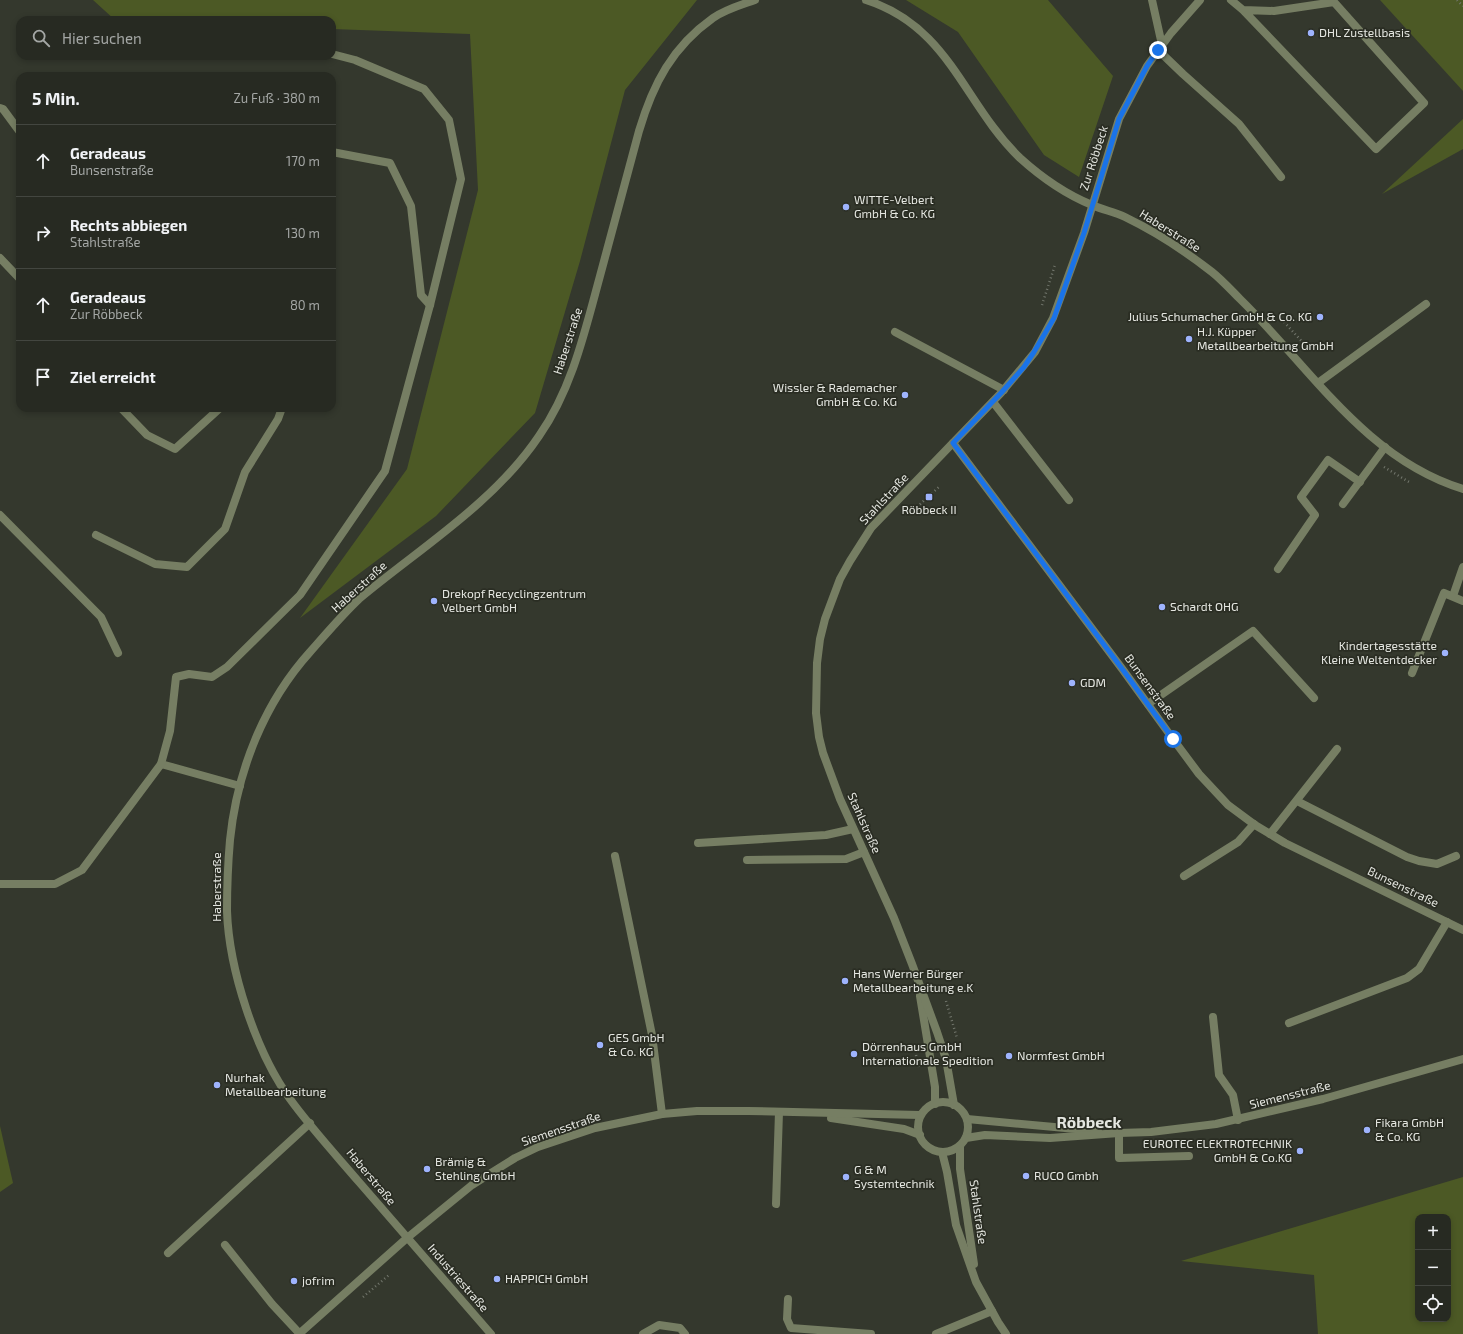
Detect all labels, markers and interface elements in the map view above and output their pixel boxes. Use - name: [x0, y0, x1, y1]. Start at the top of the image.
- search box: [16, 16, 336, 60]
- place label: DHL Zustellbasis: [1319, 25, 1410, 39]
- icon: search: [30, 27, 52, 49]
- marker: DHL Zustellbasis: [1306, 28, 1316, 38]
- text: Hier suchen: [62, 29, 142, 47]
- route end: [1149, 41, 1167, 59]
- text: 5 Min.: [32, 88, 80, 108]
- text: Zu Fuß · 380 m: [233, 90, 320, 106]
- street label: Zur Röbbeck: [1076, 124, 1110, 192]
- text: Geradeaus: [70, 144, 146, 162]
- icon: ahead: [32, 150, 54, 172]
- text: 170 m: [286, 153, 320, 169]
- text: Bunsenstraße: [70, 162, 154, 178]
- place label: WITTE-Velbert GmbH & Co. KG: [854, 192, 935, 220]
- marker: WITTE-Velbert GmbH & Co. KG: [841, 202, 851, 212]
- street label: Haberstraße: [1137, 206, 1204, 254]
- text: Rechts abbiegen: [70, 216, 187, 234]
- icon: right: [32, 222, 54, 244]
- text: 130 m: [285, 225, 320, 241]
- text: Stahlstraße: [70, 234, 140, 250]
- text: Geradeaus: [70, 288, 146, 306]
- icon: ahead: [32, 294, 54, 316]
- text: 80 m: [290, 297, 320, 313]
- text: Zur Röbbeck: [70, 306, 143, 322]
- street label: Haberstraße: [550, 306, 584, 376]
- place label: Julius Schumacher GmbH & Co. KG: [1128, 309, 1312, 323]
- marker: Julius Schumacher GmbH & Co. KG: [1315, 312, 1325, 322]
- place label: H.J. Küpper Metallbearbeitung GmbH: [1197, 324, 1334, 352]
- marker: H.J. Küpper Metallbearbeitung GmbH: [1184, 334, 1194, 344]
- icon: arrive: [32, 366, 54, 388]
- text: Ziel erreicht: [70, 368, 156, 386]
- place label: Wissler & Rademacher GmbH & Co. KG: [773, 380, 897, 408]
- marker: Wissler & Rademacher GmbH & Co. KG: [900, 390, 910, 400]
- street label: Stahlstraße: [856, 470, 911, 527]
- marker: Röbbeck II: [924, 492, 934, 502]
- place label: Röbbeck II: [901, 502, 957, 516]
- street label: Haberstraße: [328, 558, 389, 615]
- place label: Drekopf Recyclingzentrum Velbert GmbH: [442, 586, 586, 614]
- marker: Drekopf Recyclingzentrum Velbert GmbH: [429, 596, 439, 606]
- place label: Schardt OHG: [1170, 599, 1239, 613]
- marker: Schardt OHG: [1157, 602, 1167, 612]
- place label: Kindertagesstätte Kleine Weltentdecker: [1321, 638, 1437, 666]
- marker: Kindertagesstätte Kleine Weltentdecker: [1440, 648, 1450, 658]
- street label: Bunsenstraße: [1122, 651, 1179, 722]
- place label: GDM: [1080, 675, 1106, 689]
- marker: GDM: [1067, 678, 1077, 688]
- route start: [1164, 730, 1182, 748]
- street label: Stahlstraße: [845, 790, 885, 855]
- street label: Haberstraße: [209, 852, 223, 922]
- street label: Bunsenstraße: [1366, 863, 1441, 909]
- place label: Hans Werner Bürger Metallbearbeitung e.K: [853, 966, 973, 994]
- marker: Hans Werner Bürger Metallbearbeitung e.K: [840, 976, 850, 986]
- place label: GES GmbH & Co. KG: [608, 1030, 665, 1058]
- place label: Dörrenhaus GmbH Internationale Spedition: [862, 1039, 993, 1067]
- marker: GES GmbH & Co. KG: [595, 1040, 605, 1050]
- place label: Normfest GmbH: [1017, 1048, 1105, 1062]
- marker: Dörrenhaus GmbH Internationale Spedition: [849, 1049, 859, 1059]
- marker: Normfest GmbH: [1004, 1051, 1014, 1061]
- place label: Nurhak Metallbearbeitung: [225, 1070, 327, 1098]
- street label: Siemensstraße: [1248, 1077, 1332, 1111]
- marker: Nurhak Metallbearbeitung: [212, 1080, 222, 1090]
- street label: Siemensstraße: [519, 1108, 602, 1148]
- district label: Röbbeck: [1057, 1112, 1121, 1131]
- place label: Fikara GmbH & Co. KG: [1375, 1115, 1444, 1143]
- marker: Fikara GmbH & Co. KG: [1362, 1125, 1372, 1135]
- place label: EUROTEC ELEKTROTECHNIK GmbH & Co.KG: [1143, 1136, 1292, 1164]
- street label: Haberstraße: [344, 1145, 399, 1207]
- marker: EUROTEC ELEKTROTECHNIK GmbH & Co.KG: [1295, 1146, 1305, 1156]
- place label: Brämig & Stehling GmbH: [435, 1154, 515, 1182]
- place label: G & M Systemtechnik: [854, 1162, 935, 1190]
- marker: Brämig & Stehling GmbH: [422, 1164, 432, 1174]
- place label: RUCO Gmbh: [1034, 1168, 1099, 1182]
- marker: RUCO Gmbh: [1021, 1171, 1031, 1181]
- marker: G & M Systemtechnik: [841, 1172, 851, 1182]
- street label: Stahlstraße: [968, 1179, 990, 1245]
- map controls: [1415, 1214, 1451, 1322]
- button: +: [1415, 1214, 1451, 1250]
- street label: Industriestraße: [425, 1241, 492, 1314]
- button: −: [1415, 1250, 1451, 1286]
- place label: HAPPICH GmbH: [505, 1271, 588, 1285]
- place label: jofrim: [302, 1273, 335, 1288]
- marker: HAPPICH GmbH: [492, 1274, 502, 1284]
- marker: jofrim: [289, 1276, 299, 1286]
- button: locate: [1415, 1286, 1451, 1322]

